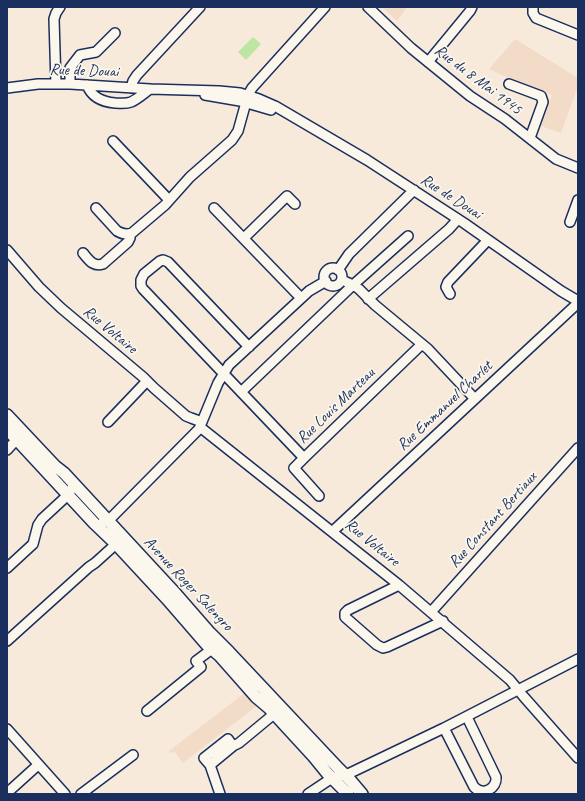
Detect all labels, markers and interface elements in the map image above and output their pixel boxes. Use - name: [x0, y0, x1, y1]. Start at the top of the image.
- street label: Rue du 8 Mai 1945: [431, 41, 525, 119]
- street label: Rue de Douai: [49, 60, 119, 82]
- street label: Rue de Douai: [417, 170, 485, 224]
- street label: Rue Voltaire: [79, 302, 141, 358]
- street label: Rue Emmanuel Charlet: [393, 357, 497, 455]
- street label: Rue Louis Marteau: [293, 364, 379, 448]
- street label: Rue Constant Bertiaux: [445, 468, 541, 572]
- street label: Rue Voltaire: [341, 515, 403, 571]
- street label: Avenue Roger Salengro: [139, 533, 237, 635]

